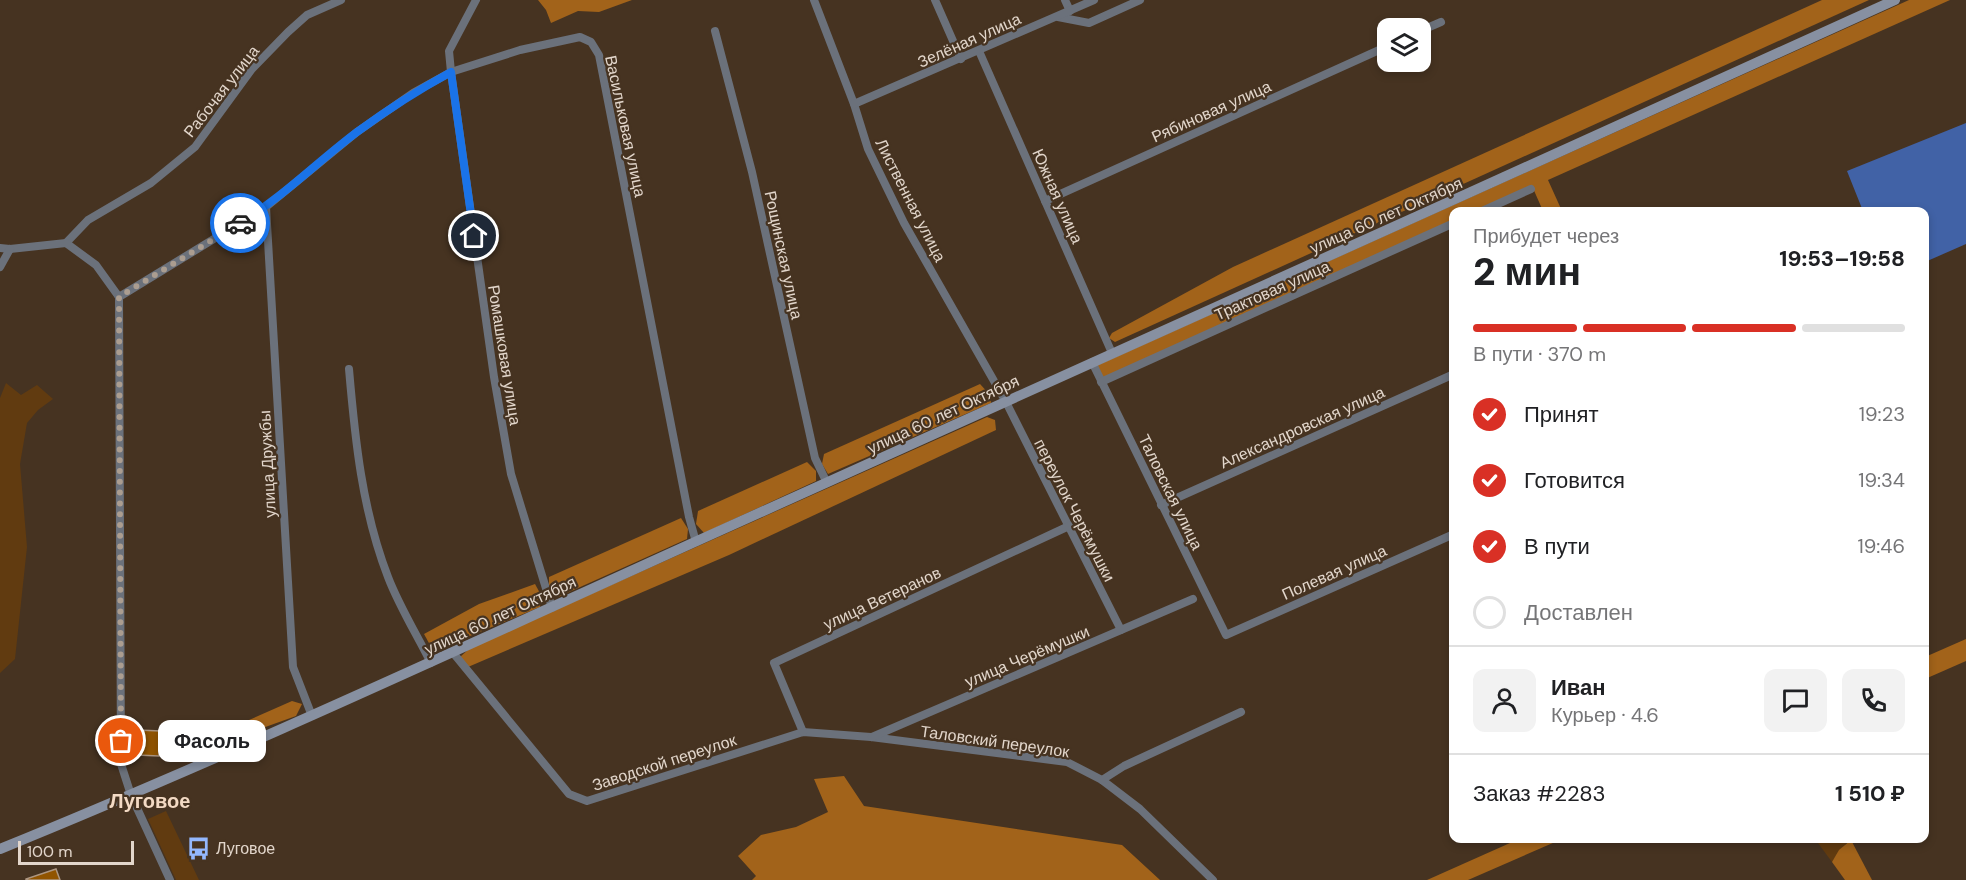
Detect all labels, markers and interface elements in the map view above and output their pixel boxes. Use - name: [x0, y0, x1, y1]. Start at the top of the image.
- street label: Зелёная улица: [914, 8, 1024, 73]
- map controls: [1377, 18, 1431, 72]
- button: layers: [1377, 18, 1431, 72]
- street label: Рабочая улица: [179, 41, 264, 141]
- street label: Васильковая улица: [600, 53, 651, 199]
- street label: Рябиновая улица: [1148, 76, 1274, 147]
- street label: Лиственная улица: [870, 135, 951, 265]
- street label: Южная улица: [1027, 146, 1088, 247]
- street label: улица 60 лет Октября: [1307, 172, 1466, 259]
- street label: Рощинская улица: [760, 189, 807, 321]
- courier: [210, 193, 270, 253]
- icon: car: [224, 207, 257, 240]
- pin: [448, 210, 499, 261]
- icon: home: [457, 219, 490, 252]
- text: Прибудет через: [1473, 223, 1619, 249]
- text: 19:53–19:58: [1779, 244, 1905, 273]
- text: 2 мин: [1473, 246, 1581, 297]
- street label: Трактовая улица: [1211, 256, 1333, 325]
- street label: Ромашковая улица: [483, 283, 526, 427]
- text: В пути · 370 m: [1473, 341, 1606, 367]
- street label: улица 60 лет Октября: [864, 370, 1022, 459]
- street label: Александровская улица: [1216, 382, 1388, 473]
- icon: check: [1473, 398, 1506, 431]
- text: Принят: [1524, 400, 1598, 429]
- text: 19:23: [1859, 401, 1905, 427]
- street label: улица Дружбы: [254, 410, 281, 518]
- street label: Таловская улица: [1134, 431, 1208, 553]
- street label: переулок Черёмушки: [1029, 435, 1120, 585]
- icon: check: [1473, 464, 1506, 497]
- text: Готовится: [1524, 466, 1625, 495]
- text: 19:34: [1858, 467, 1905, 493]
- icon: check: [1473, 530, 1506, 563]
- text: В пути: [1524, 532, 1590, 561]
- text: 19:46: [1857, 533, 1905, 559]
- street label: Полевая улица: [1279, 540, 1390, 605]
- street label: улица Ветеранов: [820, 562, 944, 635]
- street label: улица 60 лет Октября: [421, 571, 579, 660]
- text: Доставлен: [1524, 598, 1633, 627]
- street label: улица Черёмушки: [962, 621, 1093, 692]
- button: person: [1473, 669, 1536, 732]
- button: chat: [1764, 669, 1827, 732]
- button: phone: [1842, 669, 1905, 732]
- text: Иван: [1551, 673, 1606, 702]
- text: Курьер · 4.6: [1551, 702, 1659, 728]
- pin: [95, 715, 146, 766]
- callout: Фасоль: [157, 720, 265, 762]
- street label: Таловский переулок: [919, 721, 1072, 762]
- icon: bag: [104, 724, 137, 757]
- text: Фасоль: [174, 728, 250, 754]
- street label: Заводской переулок: [589, 729, 740, 796]
- text: Заказ #2283: [1473, 779, 1606, 808]
- text: 1 510 ₽: [1835, 779, 1905, 808]
- district label: Луговое: [110, 788, 190, 814]
- bus stop icon: Луговое: [185, 835, 211, 861]
- scale bar: [18, 838, 134, 866]
- place label: Луговое: [216, 838, 275, 859]
- text: 100 m: [27, 841, 72, 862]

